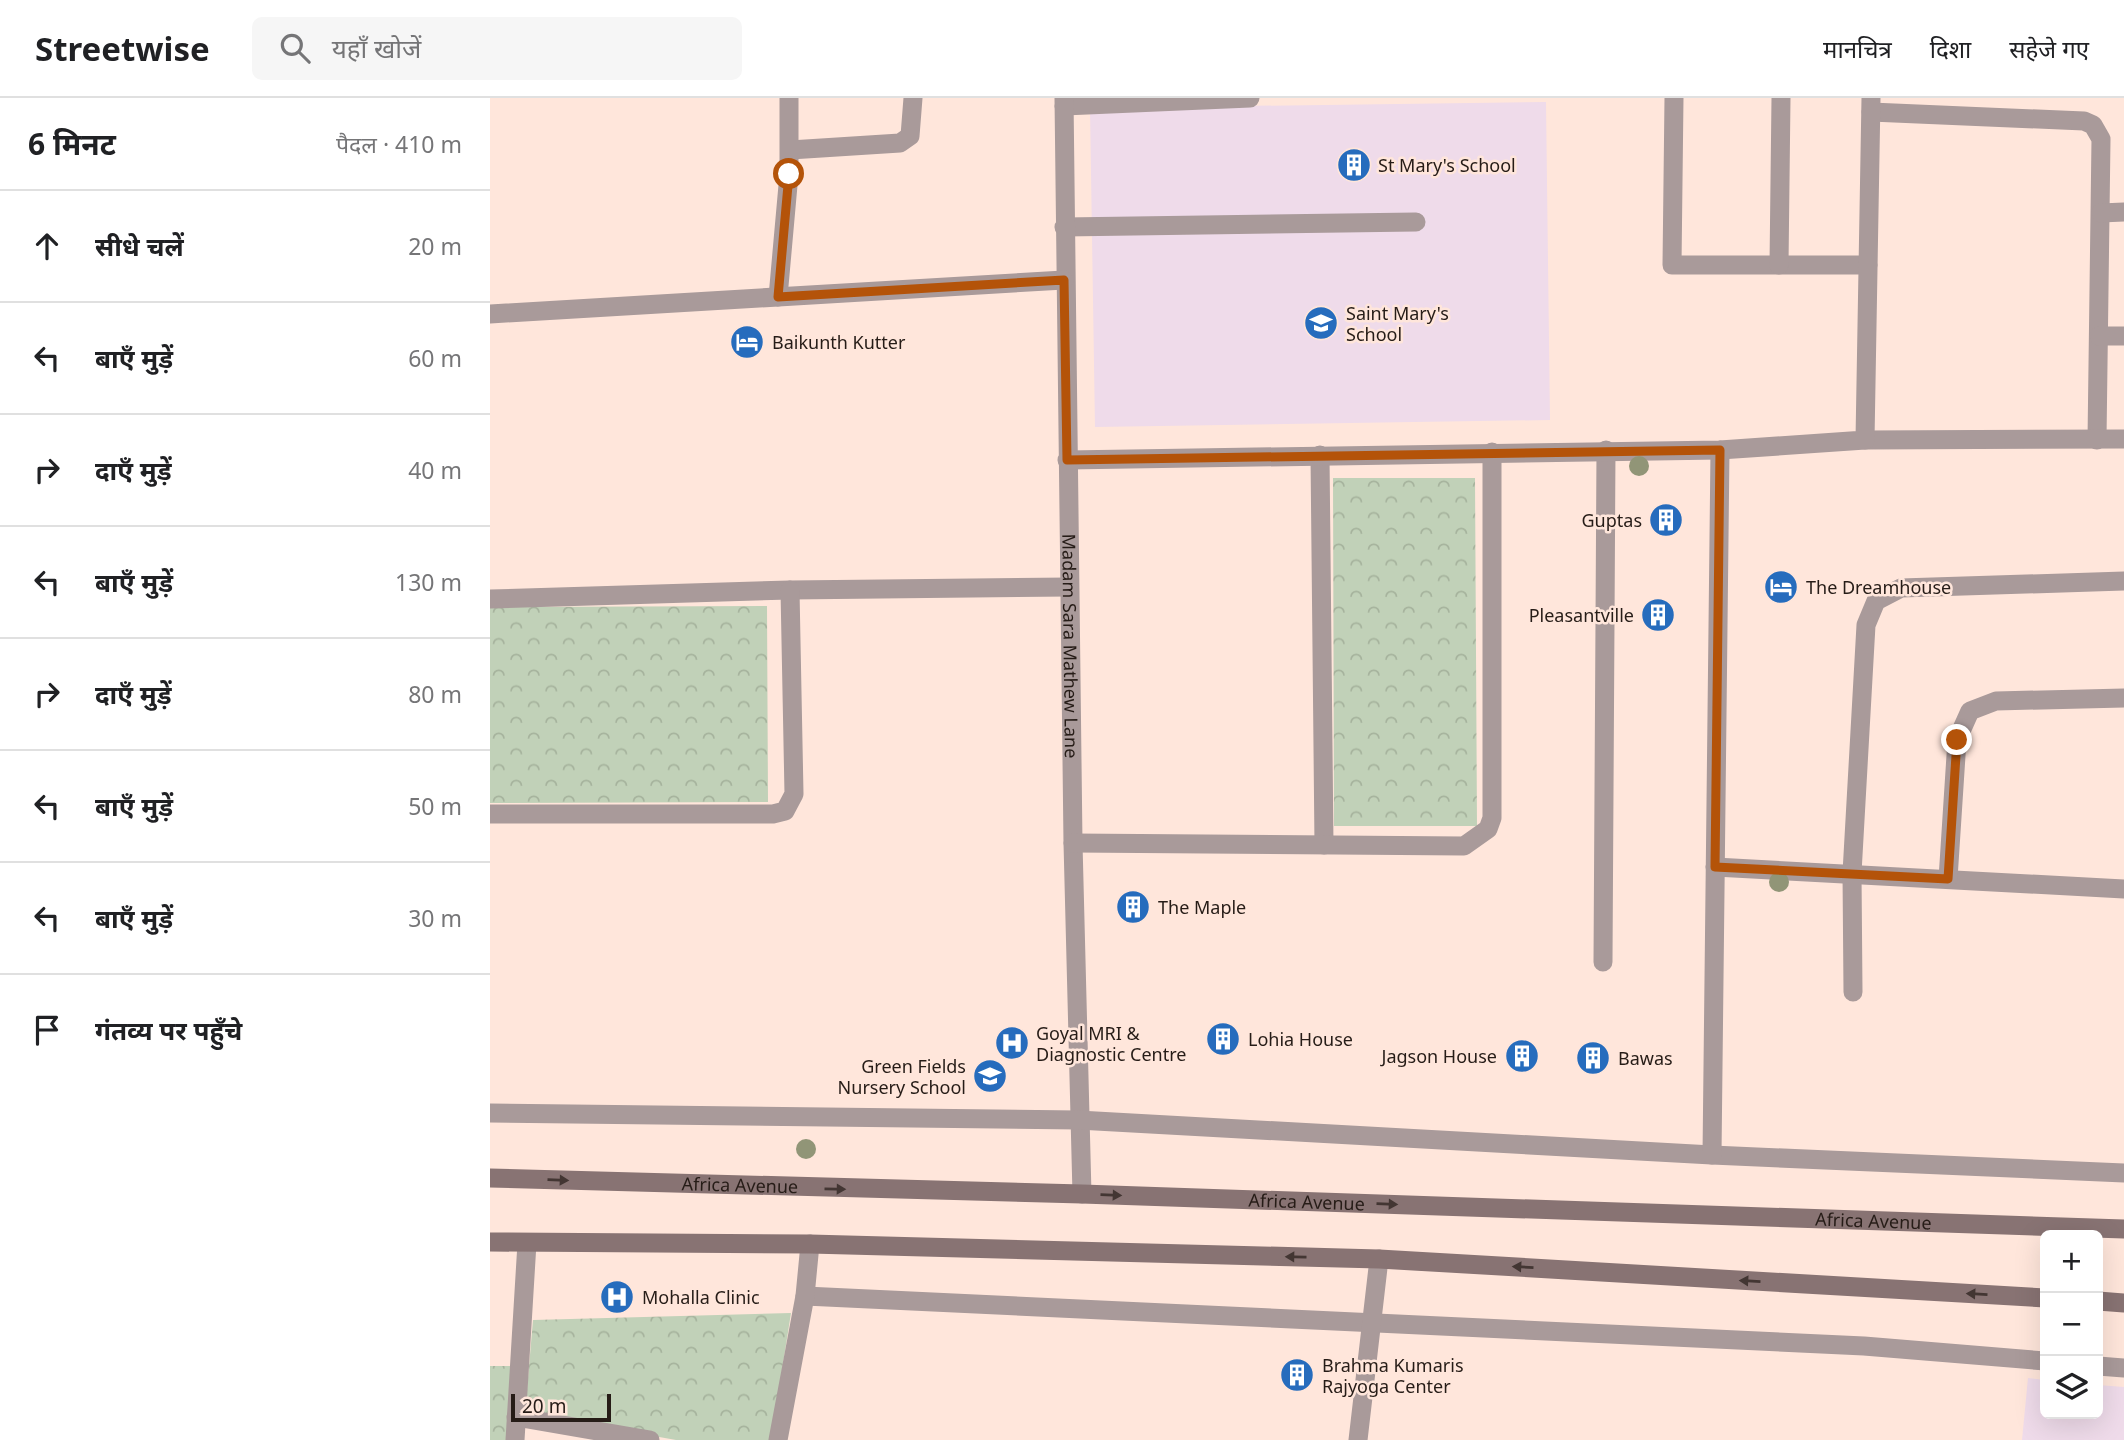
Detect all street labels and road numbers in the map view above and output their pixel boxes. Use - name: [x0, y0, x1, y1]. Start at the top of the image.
- street label: Madam Sara Mathew Lane: [1057, 534, 1084, 758]
- street label: Africa Avenue: [681, 1171, 798, 1198]
- street label: Africa Avenue: [1248, 1188, 1365, 1215]
- street label: Africa Avenue: [1815, 1207, 1932, 1235]

